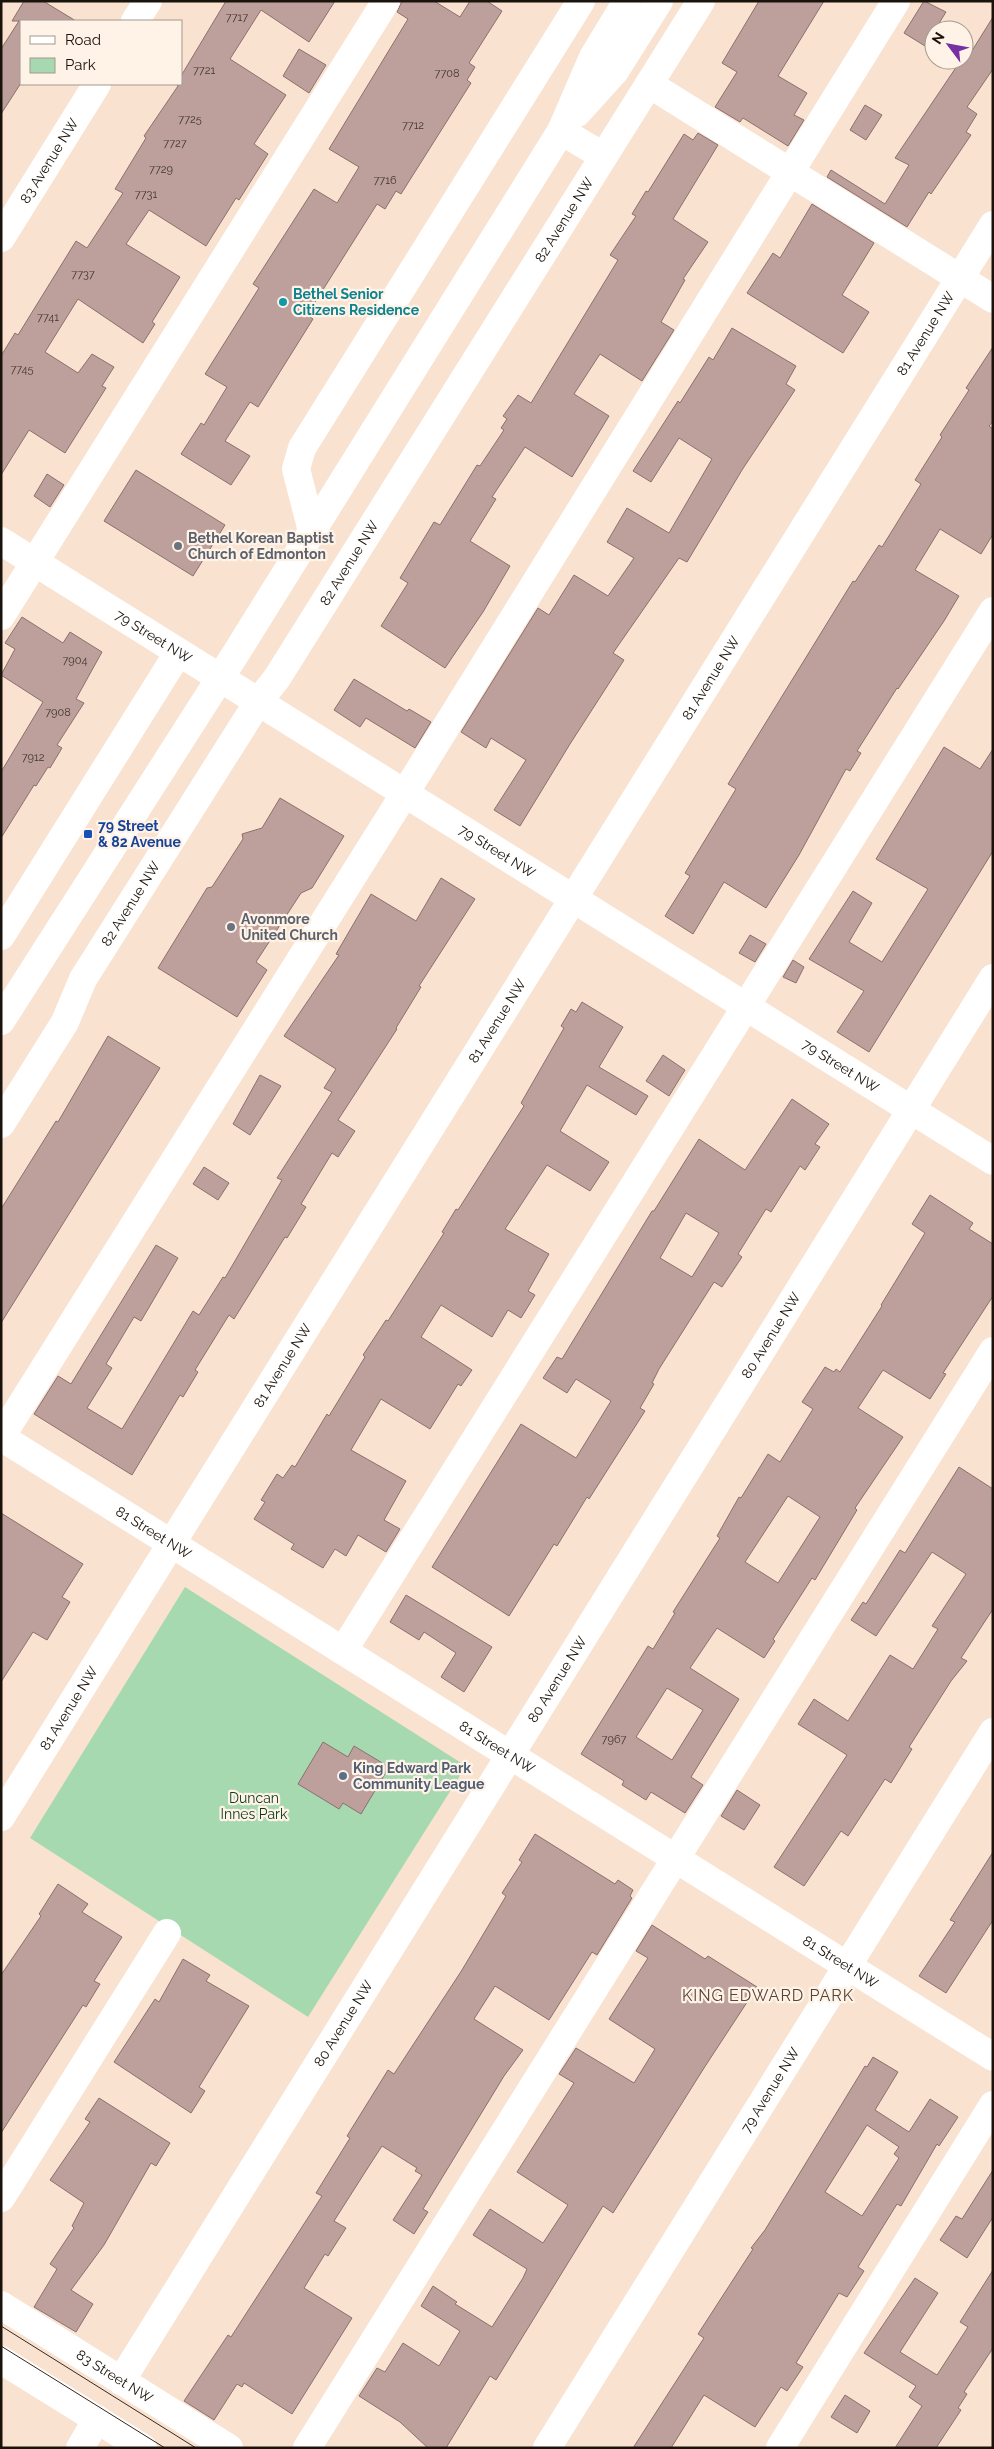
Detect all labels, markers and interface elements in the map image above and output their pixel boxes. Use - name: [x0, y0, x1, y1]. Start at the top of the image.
- house number: 7717: [226, 11, 248, 24]
- legend: [20, 20, 182, 85]
- north arrow: [924, 20, 974, 70]
- text: N: [928, 29, 948, 47]
- text: Road: [65, 31, 101, 49]
- text: Park: [65, 56, 96, 74]
- house number: 7721: [193, 64, 215, 77]
- house number: 7708: [435, 67, 459, 80]
- house number: 7725: [178, 113, 202, 126]
- street label: 83 Avenue NW: [17, 115, 82, 206]
- house number: 7712: [402, 119, 424, 132]
- house number: 7727: [163, 137, 187, 150]
- house number: 7729: [149, 163, 173, 176]
- house number: 7716: [373, 174, 397, 187]
- street label: 82 Avenue NW: [531, 174, 597, 265]
- house number: 7731: [135, 188, 157, 201]
- house number: 7737: [71, 268, 95, 281]
- place label: Bethel Senior Citizens Residence: [293, 286, 420, 318]
- street label: 81 Avenue NW: [893, 288, 958, 378]
- marker: Bethel Senior Citizens Residence: [277, 296, 289, 308]
- house number: 7741: [37, 311, 59, 324]
- house number: 7745: [10, 363, 34, 376]
- street label: 82 Avenue NW: [317, 517, 382, 608]
- place label: Bethel Korean Baptist Church of Edmonton: [188, 530, 335, 562]
- marker: Bethel Korean Baptist Church of Edmonton: [172, 540, 184, 552]
- street label: 79 Street NW: [112, 607, 195, 666]
- street label: 81 Avenue NW: [679, 633, 743, 723]
- house number: 7904: [62, 654, 88, 667]
- house number: 7908: [45, 706, 71, 719]
- house number: 7912: [22, 751, 45, 764]
- place label: 79 Street & 82 Avenue: [98, 818, 182, 850]
- street label: 79 Street NW: [456, 821, 539, 881]
- marker: 79 Street & 82 Avenue: [82, 828, 94, 840]
- street label: 82 Avenue NW: [98, 858, 163, 949]
- place label: Avonmore United Church: [241, 911, 338, 943]
- marker: Avonmore United Church: [225, 921, 237, 933]
- street label: 81 Avenue NW: [465, 976, 529, 1066]
- street label: 79 Street NW: [799, 1036, 882, 1096]
- street label: 80 Avenue NW: [738, 1289, 804, 1381]
- street label: 81 Avenue NW: [250, 1320, 315, 1410]
- street label: 81 Street NW: [113, 1503, 195, 1562]
- street label: 80 Avenue NW: [524, 1633, 590, 1725]
- street label: 81 Avenue NW: [37, 1663, 101, 1753]
- street label: 81 Street NW: [456, 1718, 538, 1777]
- house number: 7967: [602, 1733, 627, 1746]
- place label: King Edward Park Community League: [353, 1760, 485, 1792]
- marker: King Edward Park Community League: [337, 1770, 349, 1782]
- park label: Duncan Innes Park: [221, 1790, 288, 1822]
- street label: 81 Street NW: [800, 1932, 881, 1991]
- street label: 80 Avenue NW: [311, 1977, 376, 2069]
- district label: KING EDWARD PARK: [682, 1986, 854, 2005]
- street label: 79 Avenue NW: [738, 2044, 803, 2135]
- street label: 83 Street NW: [73, 2346, 156, 2406]

